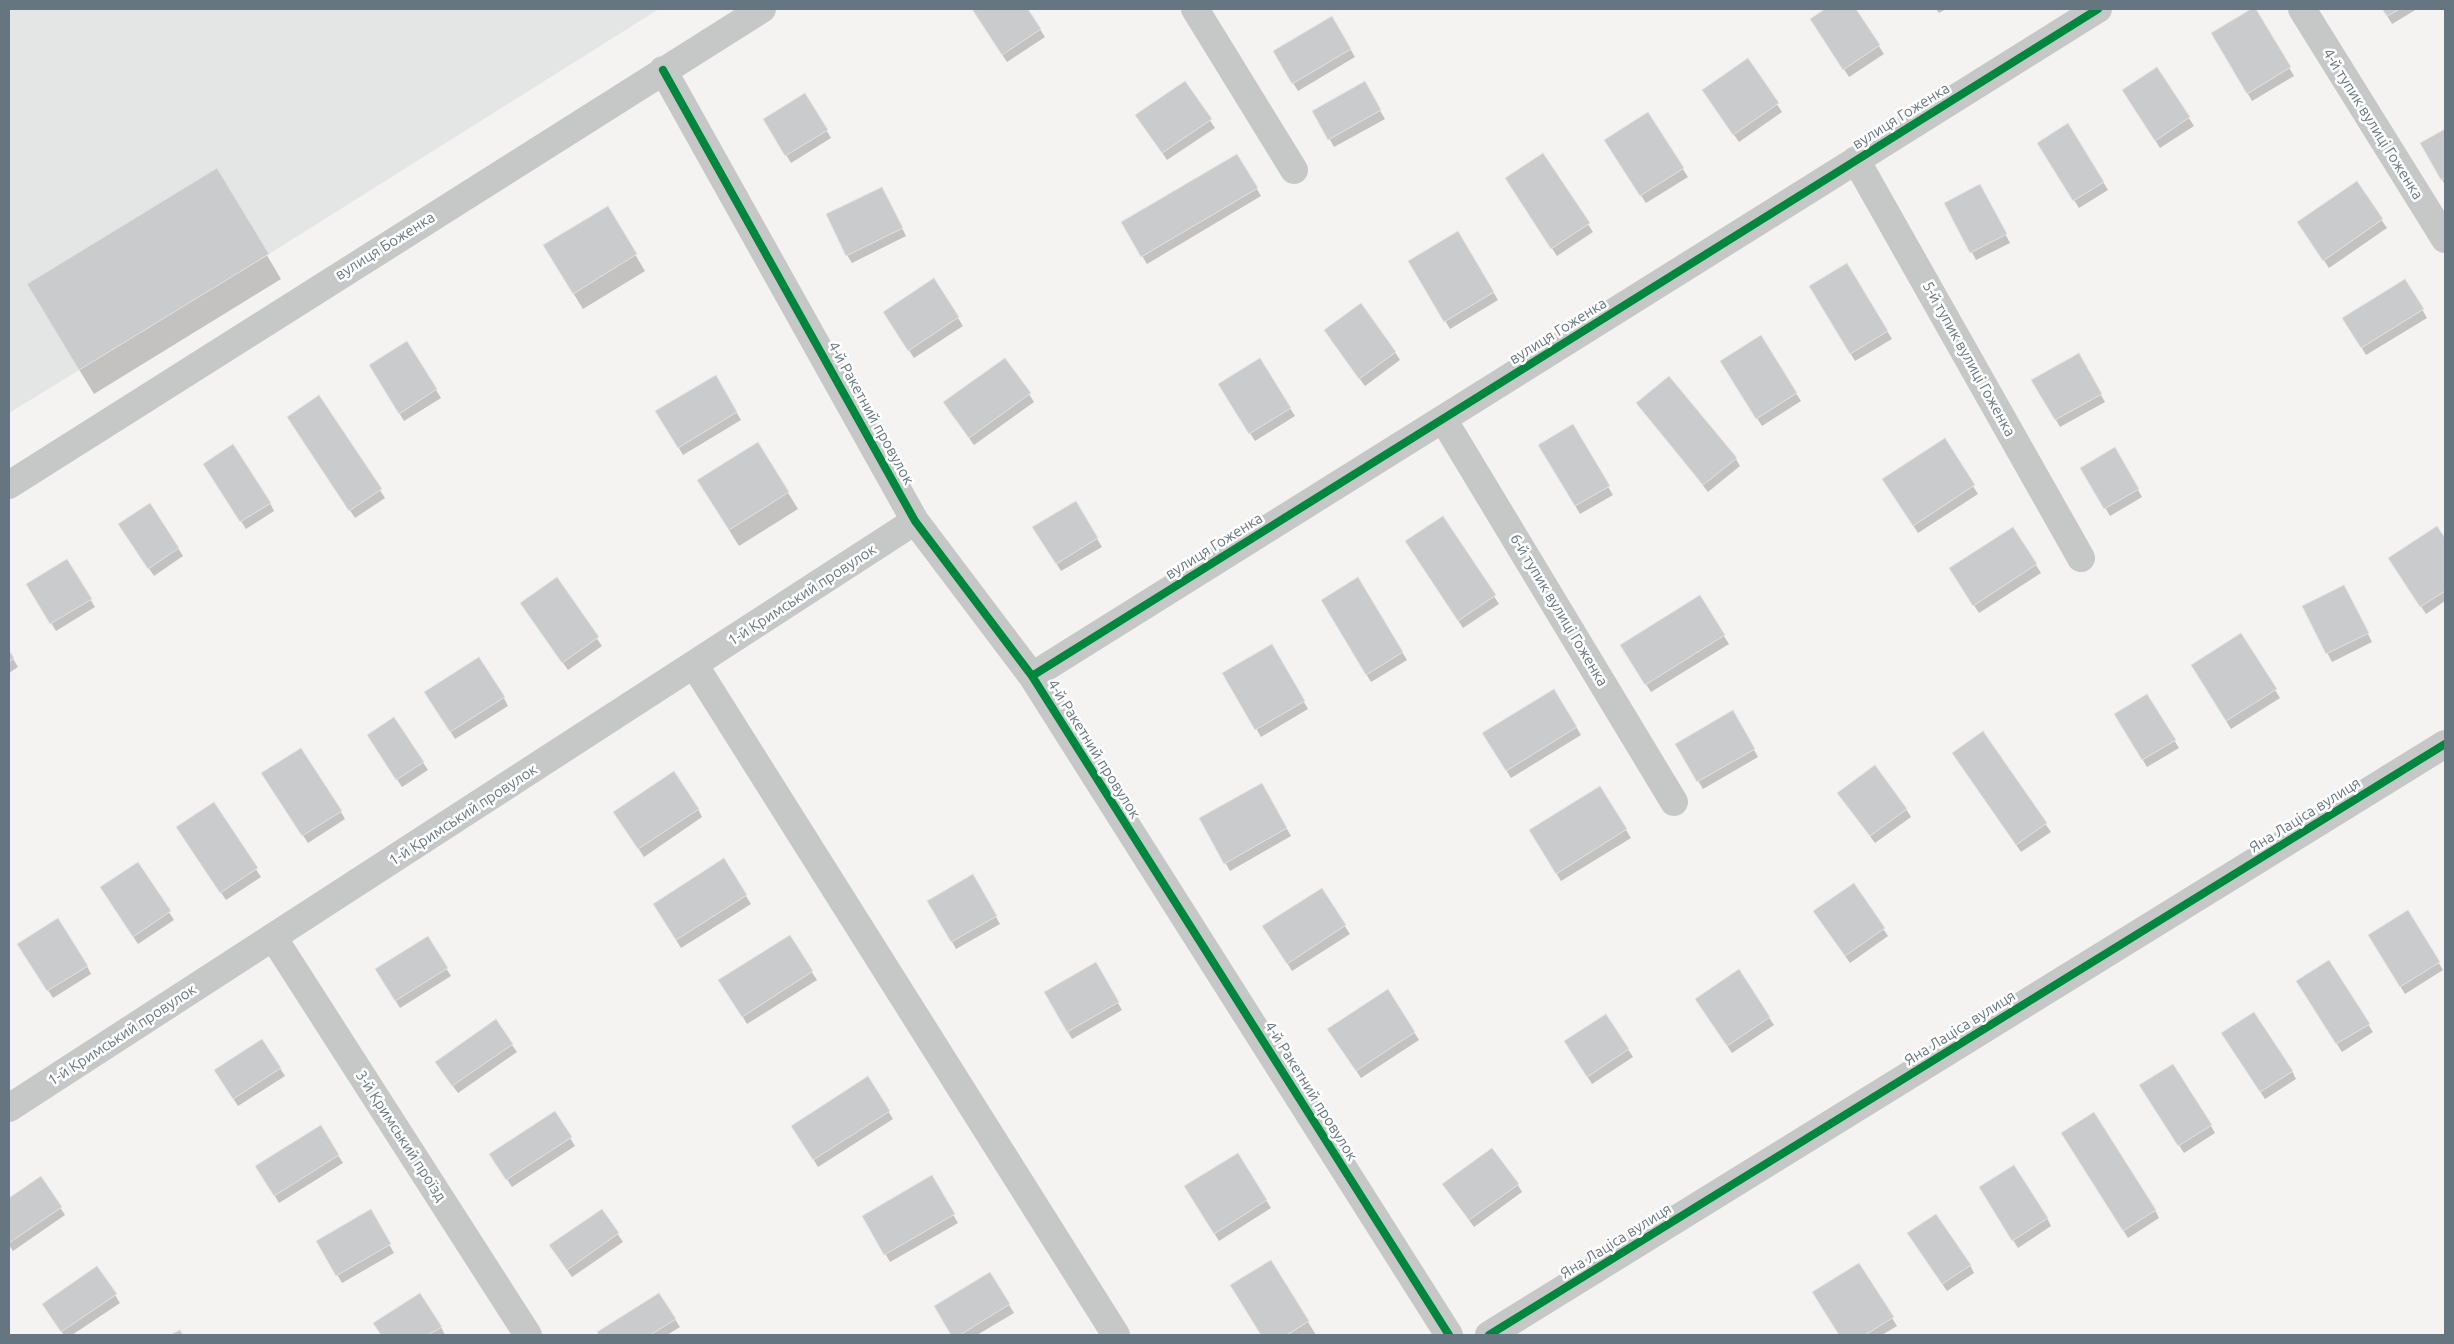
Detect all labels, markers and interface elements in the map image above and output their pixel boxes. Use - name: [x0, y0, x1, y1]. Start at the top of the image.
- street label: 4-й тупик вулиці Гоженка: [2319, 45, 2427, 203]
- street label: вулиця Гоженка: [1849, 79, 1953, 153]
- street label: вулиця Боженка: [332, 208, 438, 284]
- street label: 5-й тупик вулиці Гоженка: [1919, 278, 2019, 440]
- street label: вулиця Гоженка: [1506, 294, 1610, 368]
- street label: 4-й Ракетний провулок: [824, 338, 918, 488]
- street label: вулиця Гоженка: [1162, 509, 1266, 583]
- street label: 6-й тупик вулиці Гоженка: [1506, 531, 1612, 689]
- street label: 1-й Кримський провулок: [724, 540, 880, 650]
- street label: 4-й Ракетний провулок: [1044, 676, 1144, 822]
- street label: 1-й Кримський провулок: [385, 760, 541, 870]
- street label: Яна Лаціса вулиця: [2246, 774, 2364, 856]
- street label: 1-й Кримський провулок: [44, 980, 200, 1090]
- street label: Яна Лаціса вулиця: [1901, 987, 2019, 1069]
- street label: 4-й Ракетний провулок: [1261, 1018, 1361, 1164]
- street label: 3-й Кримський проїзд: [352, 1067, 450, 1205]
- street label: Яна Лаціса вулиця: [1557, 1200, 1675, 1282]

